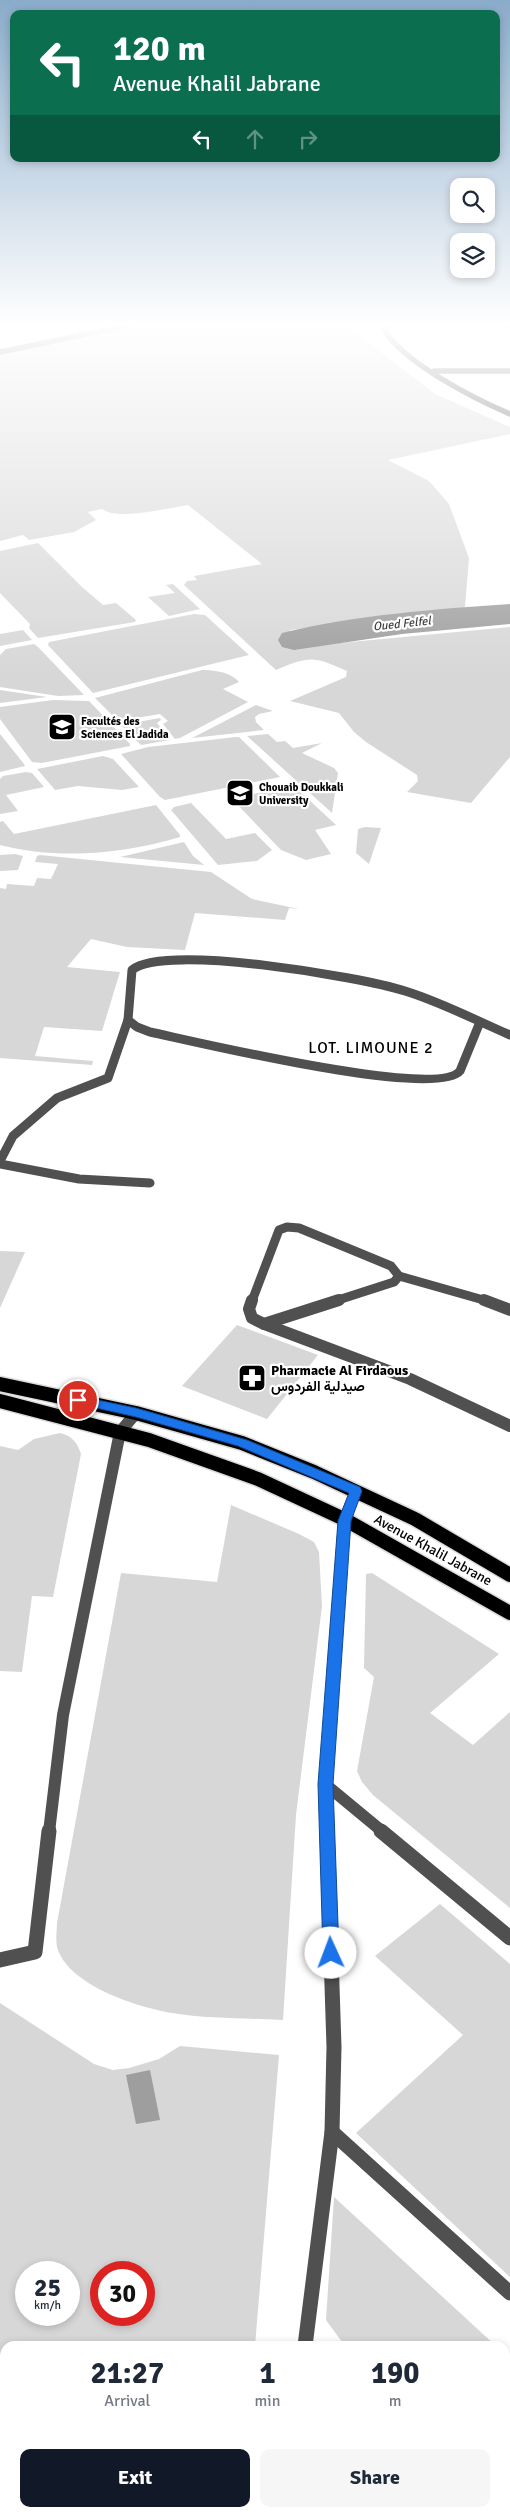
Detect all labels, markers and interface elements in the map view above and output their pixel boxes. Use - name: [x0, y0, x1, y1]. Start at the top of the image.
- text: 120 m: [113, 27, 206, 70]
- icon: left: [30, 30, 95, 95]
- text: Avenue Khalil Jabrane: [113, 70, 321, 97]
- icon: left: [188, 125, 216, 153]
- icon: ahead: [241, 125, 269, 153]
- icon: right: [294, 125, 322, 153]
- map controls: [450, 178, 495, 278]
- button: search: [450, 178, 495, 223]
- button: layers: [450, 233, 495, 278]
- water label: Oued Felfel: [372, 613, 433, 635]
- school or university icon: Facultés des Sciences El Jadida: [47, 712, 77, 742]
- place label: Facultés des Sciences El Jadida: [81, 715, 169, 741]
- school or university icon: Chouaib Doukkali University: [225, 778, 255, 808]
- place label: Chouaib Doukkali University: [259, 781, 344, 807]
- district label: LOT. LIMOUNE 2: [308, 1038, 434, 1058]
- place label: Pharmacie Al Firdaous صيدلية الفردوس: [271, 1362, 408, 1395]
- pharmacy icon: Pharmacie Al Firdaous صيدلية الفردوس: [237, 1363, 267, 1393]
- pin: [57, 1379, 99, 1421]
- icon: arrive: [64, 1386, 92, 1414]
- street label: Avenue Khalil Jabrane: [371, 1511, 495, 1589]
- position arrow: [304, 1926, 356, 1978]
- speed limit sign: 30: [90, 2261, 155, 2326]
- text: 25: [34, 2272, 61, 2303]
- text: km/h: [34, 2298, 61, 2313]
- text: 21:27: [90, 2355, 164, 2392]
- text: 1: [259, 2355, 276, 2392]
- text: 190: [371, 2355, 419, 2392]
- text: Arrival: [104, 2391, 150, 2411]
- text: min: [255, 2391, 280, 2411]
- text: m: [389, 2391, 402, 2411]
- button: Exit: [20, 2449, 250, 2507]
- button: Share: [260, 2449, 490, 2507]

